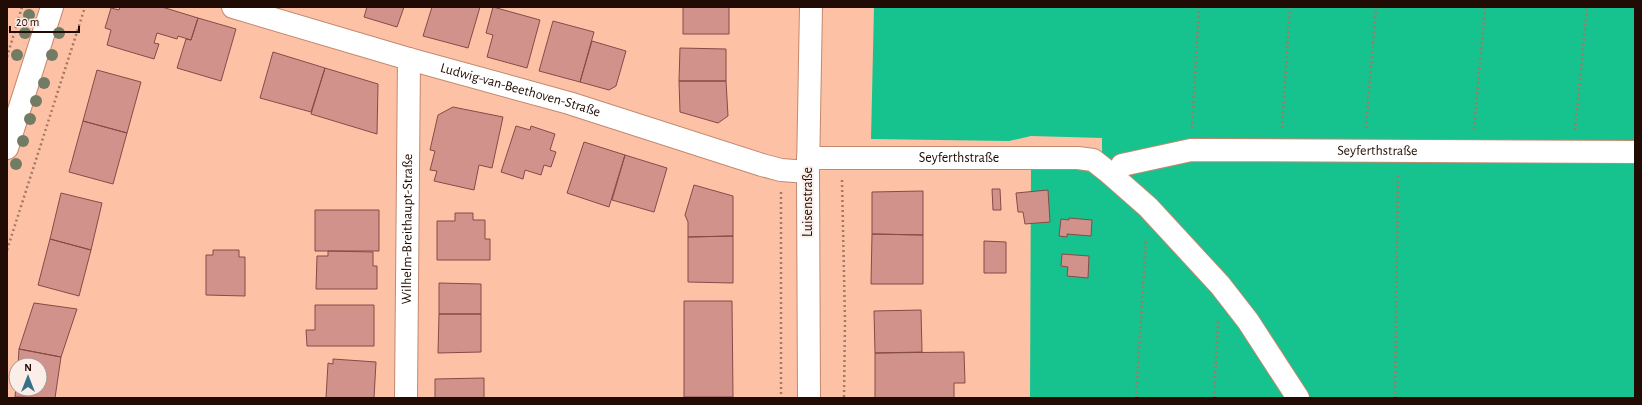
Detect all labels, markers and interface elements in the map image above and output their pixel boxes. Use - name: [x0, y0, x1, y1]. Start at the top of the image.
- scale bar: [10, 8, 79, 34]
- text: 20 m: [16, 16, 39, 28]
- street label: Ludwig-van-Beethoven-Straße: [439, 61, 602, 120]
- street label: Seyferthstraße: [1337, 144, 1418, 158]
- street label: Seyferthstraße: [919, 151, 999, 165]
- street label: Wilhelm-Breithaupt-Straße: [400, 154, 415, 304]
- street label: Luisenstraße: [801, 167, 815, 237]
- north arrow: [8, 357, 48, 397]
- text: N: [24, 362, 32, 373]

